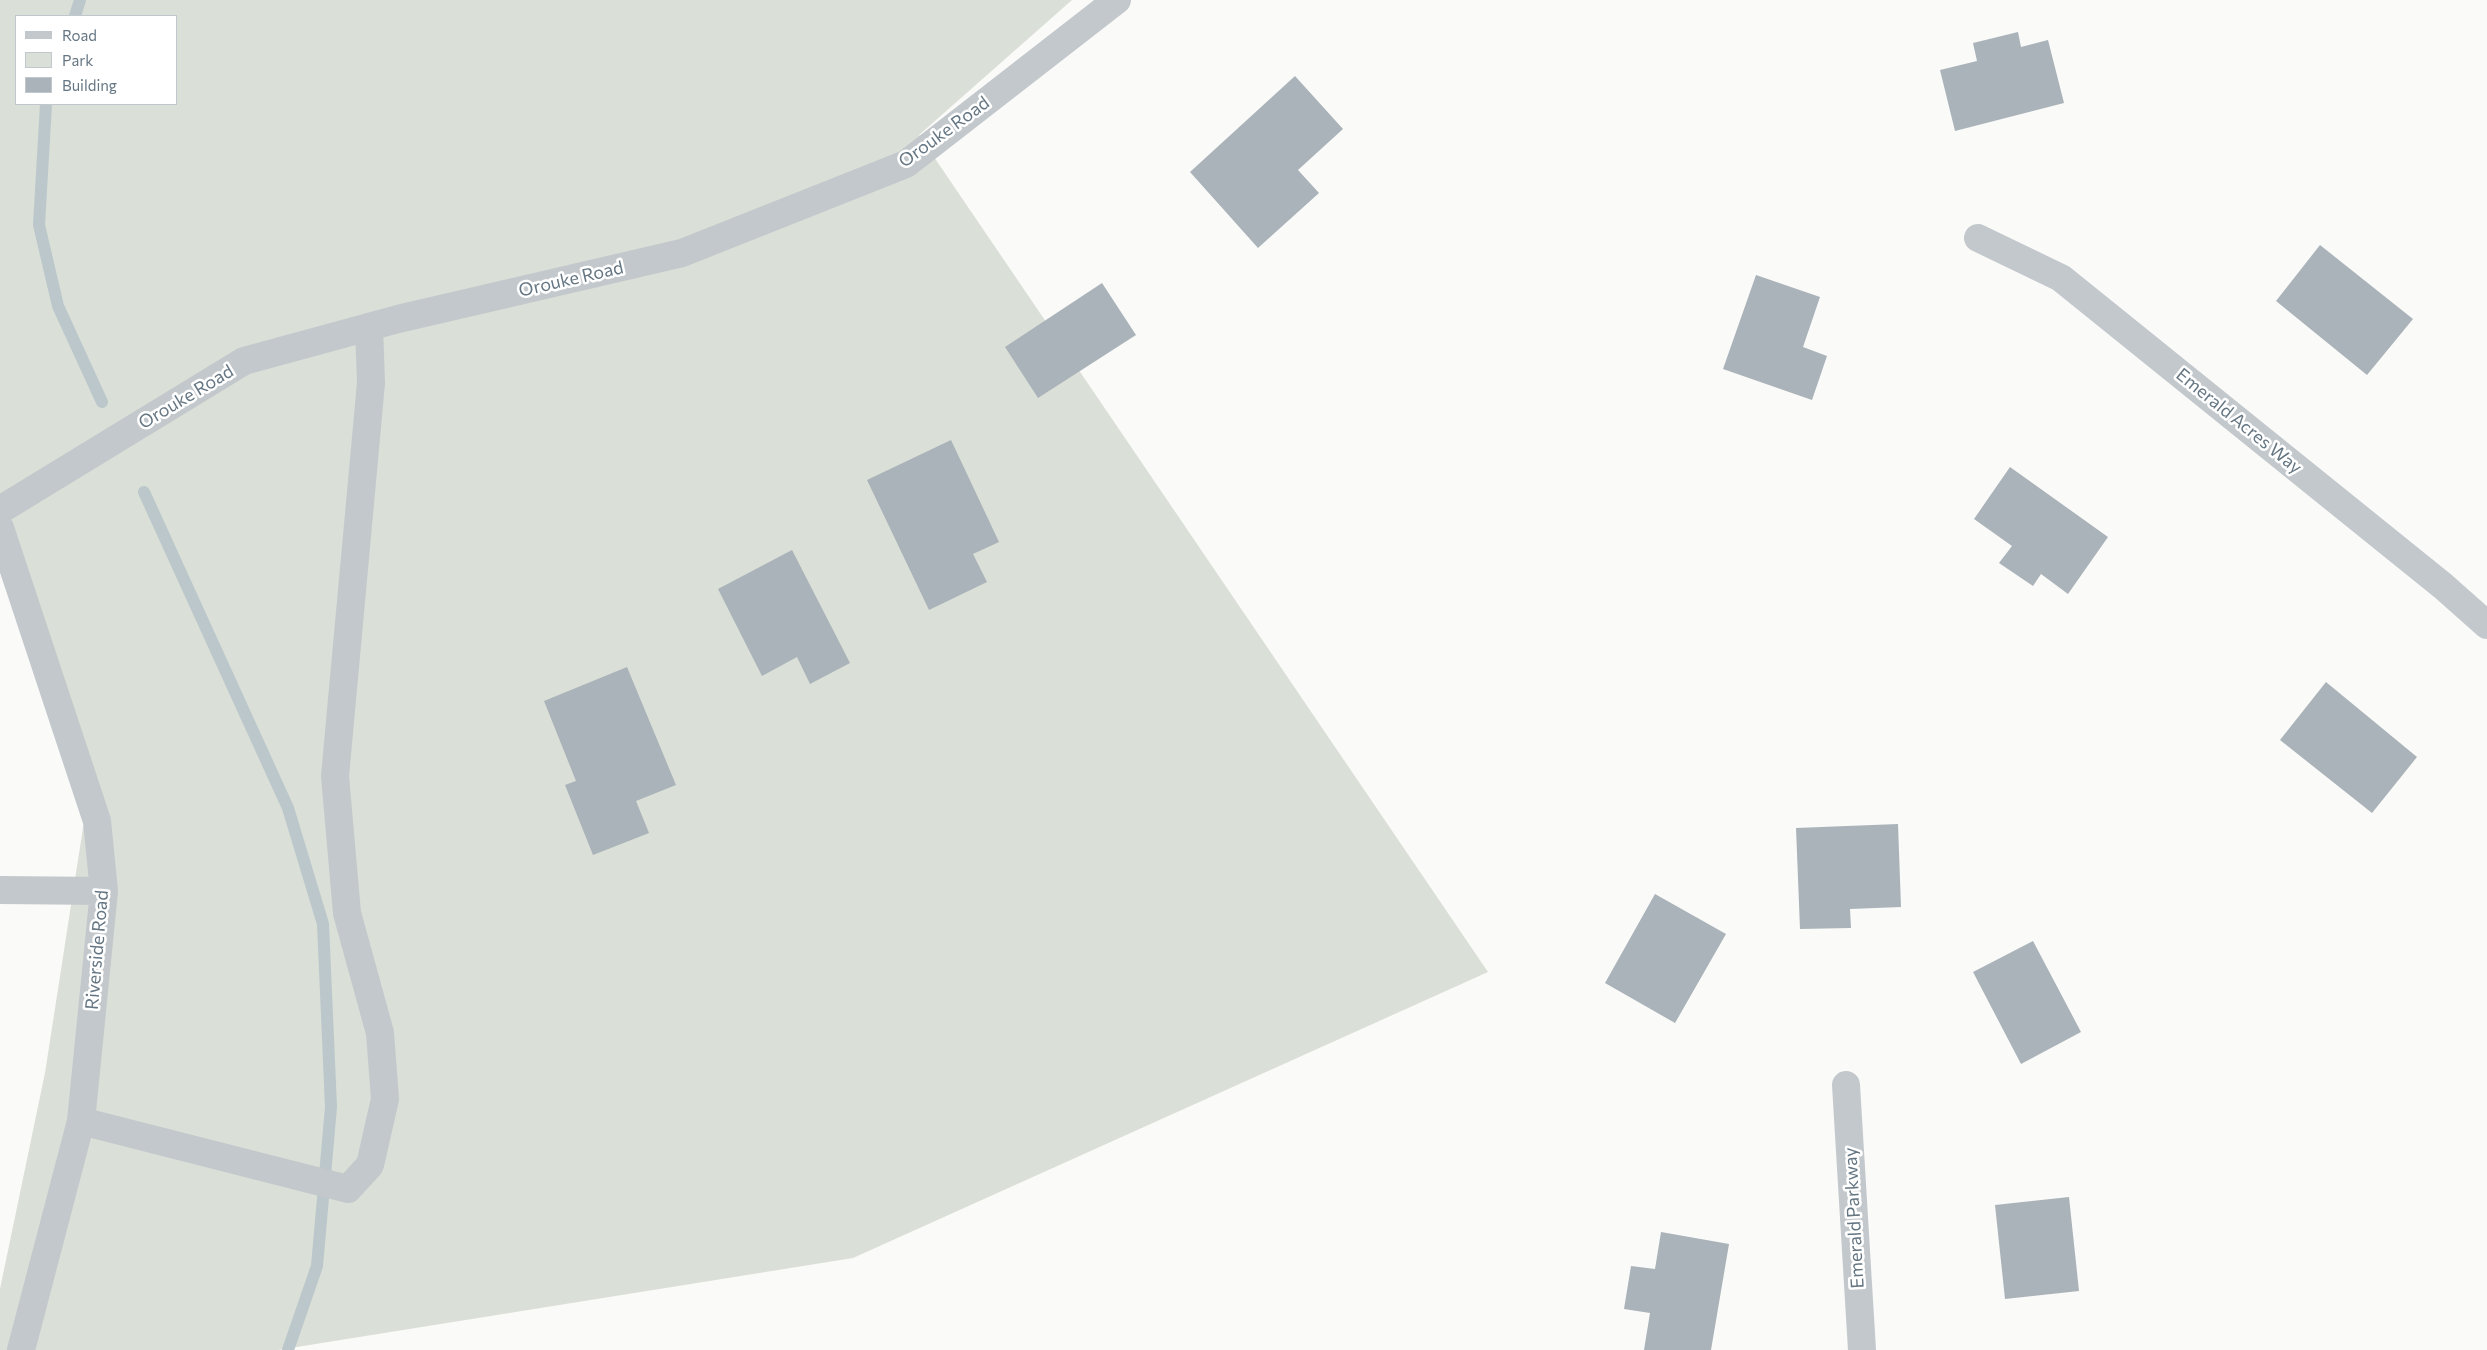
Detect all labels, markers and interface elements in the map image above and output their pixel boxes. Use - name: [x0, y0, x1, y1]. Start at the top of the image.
- legend: [15, 15, 178, 105]
- text: Road: [62, 26, 97, 44]
- text: Park: [62, 51, 93, 69]
- text: Building: [62, 76, 117, 94]
- street label: Orouke Road: [894, 92, 994, 172]
- street label: Orouke Road: [517, 256, 625, 302]
- street label: Orouke Road: [135, 360, 237, 434]
- street label: Emerald Acres Way: [2172, 364, 2306, 478]
- street label: Riverside Road: [81, 889, 113, 1011]
- street label: Emerald Parkway: [1840, 1147, 1868, 1289]

